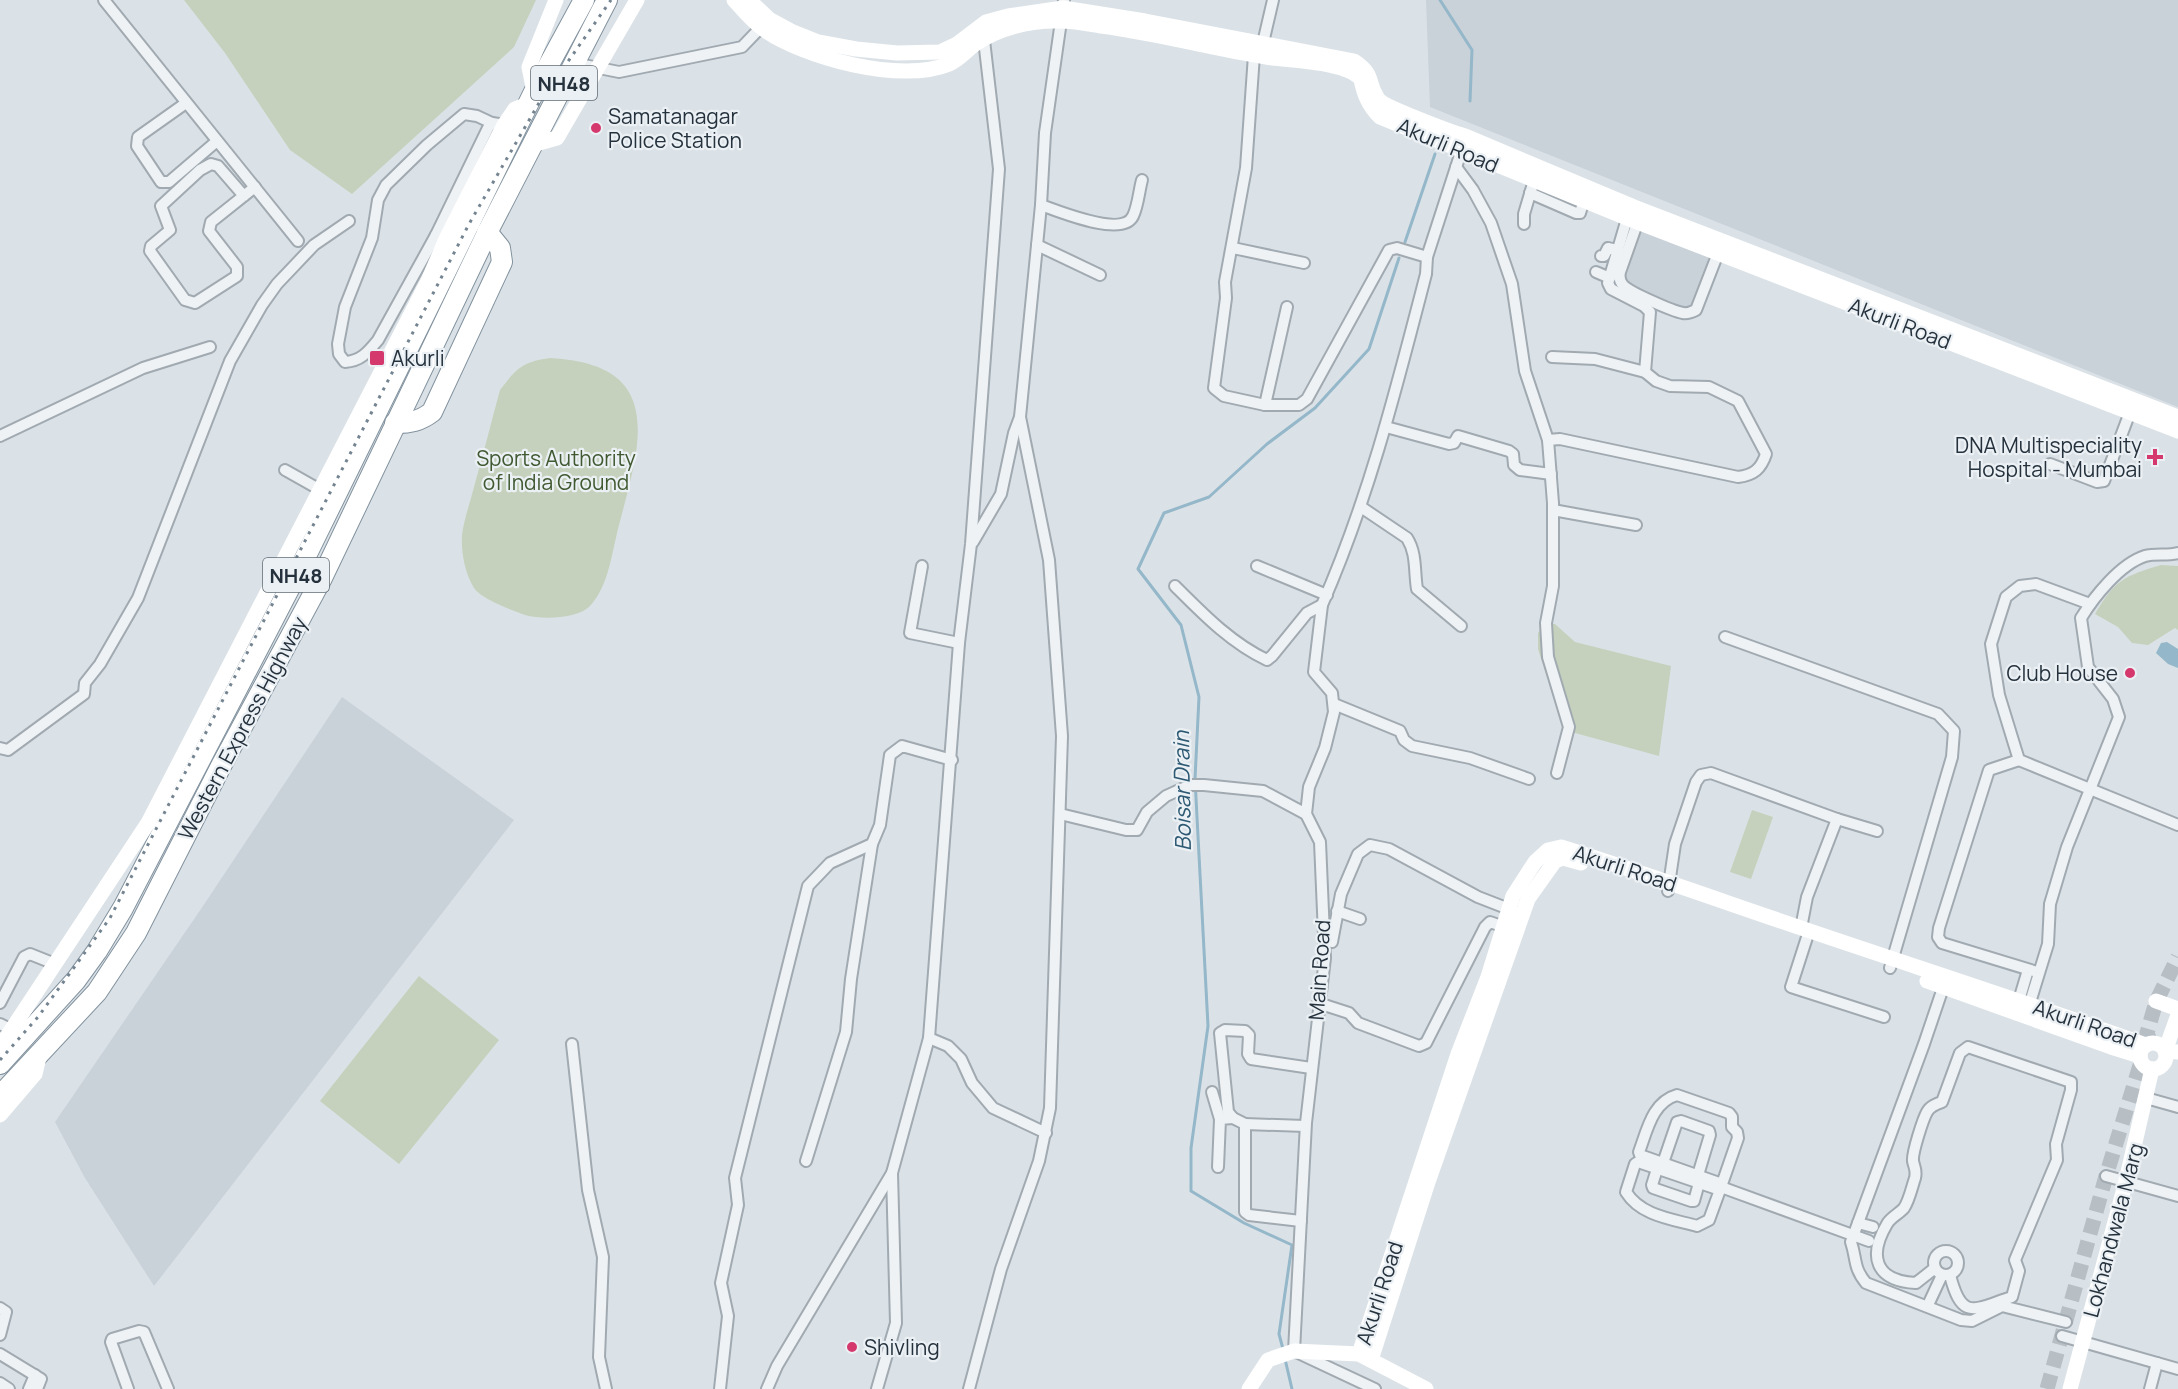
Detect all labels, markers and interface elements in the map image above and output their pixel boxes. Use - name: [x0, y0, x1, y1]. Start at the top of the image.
- road number: NH48: [531, 66, 597, 100]
- place label: Samatanagar Police Station: [608, 102, 742, 154]
- street label: Akurli Road: [1393, 111, 1503, 179]
- marker: Samatanagar Police Station: [589, 121, 603, 135]
- street label: Akurli Road: [1845, 291, 1955, 355]
- place label: Akurli: [391, 344, 445, 372]
- marker: Akurli: [368, 349, 386, 367]
- place label: DNA Multispeciality Hospital - Mumbai: [1955, 431, 2142, 483]
- park label: Sports Authority of India Ground: [476, 444, 636, 496]
- marker: DNA Multispeciality Hospital - Mumbai: [2146, 448, 2164, 466]
- road number: NH48: [263, 558, 329, 592]
- street label: Western Express Highway: [171, 611, 313, 845]
- place label: Club House: [2006, 659, 2118, 687]
- marker: Club House: [2123, 666, 2137, 680]
- water label: Boisar Drain: [1166, 730, 1198, 851]
- street label: Akurli Road: [1570, 838, 1680, 898]
- street label: Main Road: [1302, 919, 1336, 1021]
- street label: Akurli Road: [2030, 992, 2140, 1054]
- street label: Lokhandwala Marg: [2076, 1140, 2150, 1320]
- street label: Akurli Road: [1349, 1238, 1409, 1348]
- place label: Shivling: [864, 1333, 940, 1361]
- marker: Shivling: [845, 1340, 859, 1354]

